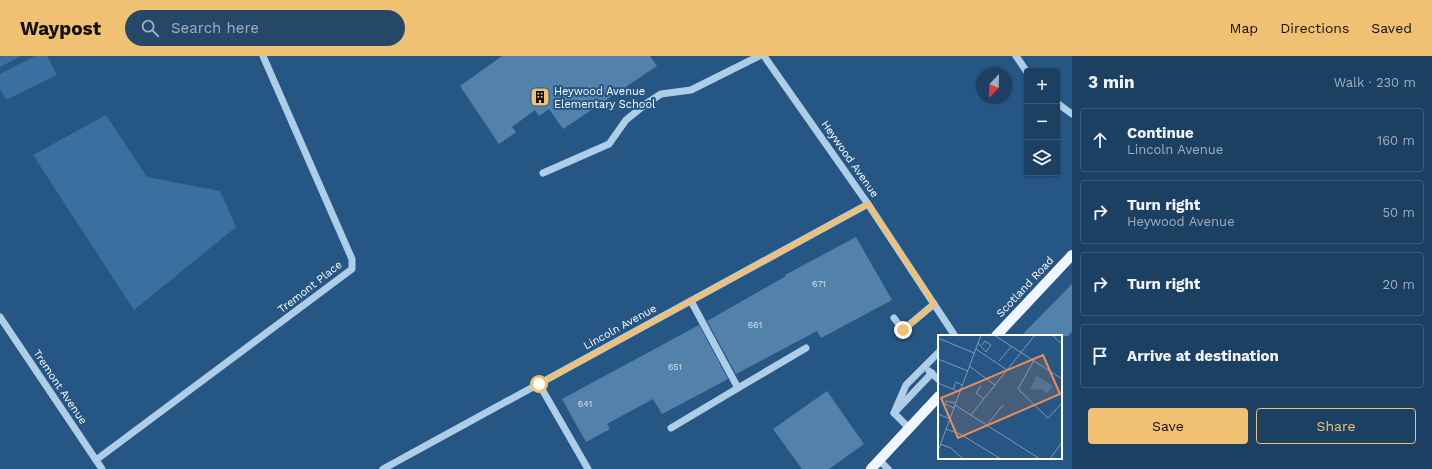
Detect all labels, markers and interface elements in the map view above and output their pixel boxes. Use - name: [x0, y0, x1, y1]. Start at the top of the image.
- search box: [125, 10, 405, 46]
- text: Waypost: [20, 17, 101, 40]
- icon: search: [139, 17, 161, 39]
- text: Search here: [171, 19, 259, 37]
- text: Map: [1230, 20, 1258, 36]
- text: Directions: [1280, 20, 1349, 36]
- text: Saved: [1371, 20, 1412, 36]
- north arrow: [976, 68, 1012, 104]
- map controls: [1024, 68, 1060, 176]
- button: +: [1024, 68, 1060, 104]
- text: 3 min: [1088, 72, 1134, 92]
- text: Walk · 230 m: [1334, 75, 1416, 90]
- place label: Heywood Avenue Elementary School: [554, 85, 656, 111]
- building icon: Heywood Avenue Elementary School: [529, 86, 551, 108]
- button: −: [1024, 104, 1060, 140]
- street label: Heywood Avenue: [819, 118, 881, 200]
- text: Continue: [1127, 124, 1194, 142]
- icon: ahead: [1089, 129, 1111, 151]
- text: 160 m: [1377, 133, 1415, 148]
- button: layers: [1024, 140, 1060, 176]
- text: Lincoln Avenue: [1127, 142, 1223, 157]
- text: Turn right: [1127, 196, 1200, 214]
- icon: right: [1089, 201, 1111, 223]
- text: 50 m: [1383, 205, 1415, 220]
- text: Heywood Avenue: [1127, 214, 1235, 229]
- street label: Scotland Road: [994, 254, 1056, 320]
- street label: Tremont Place: [275, 258, 345, 316]
- icon: right: [1089, 273, 1111, 295]
- text: Turn right: [1127, 275, 1200, 293]
- text: 20 m: [1383, 277, 1415, 292]
- house number: 671: [812, 279, 826, 289]
- street label: Lincoln Avenue: [581, 302, 659, 352]
- house number: 661: [748, 320, 762, 330]
- route end: [894, 321, 912, 339]
- inset map: [938, 335, 1062, 459]
- icon: arrive: [1089, 345, 1111, 367]
- street label: Tremont Avenue: [30, 347, 90, 427]
- text: Arrive at destination: [1127, 347, 1279, 365]
- house number: 651: [668, 362, 682, 372]
- route start: [530, 375, 548, 393]
- house number: 641: [578, 399, 592, 409]
- button: Save: [1088, 408, 1248, 444]
- button: Share: [1256, 408, 1416, 444]

